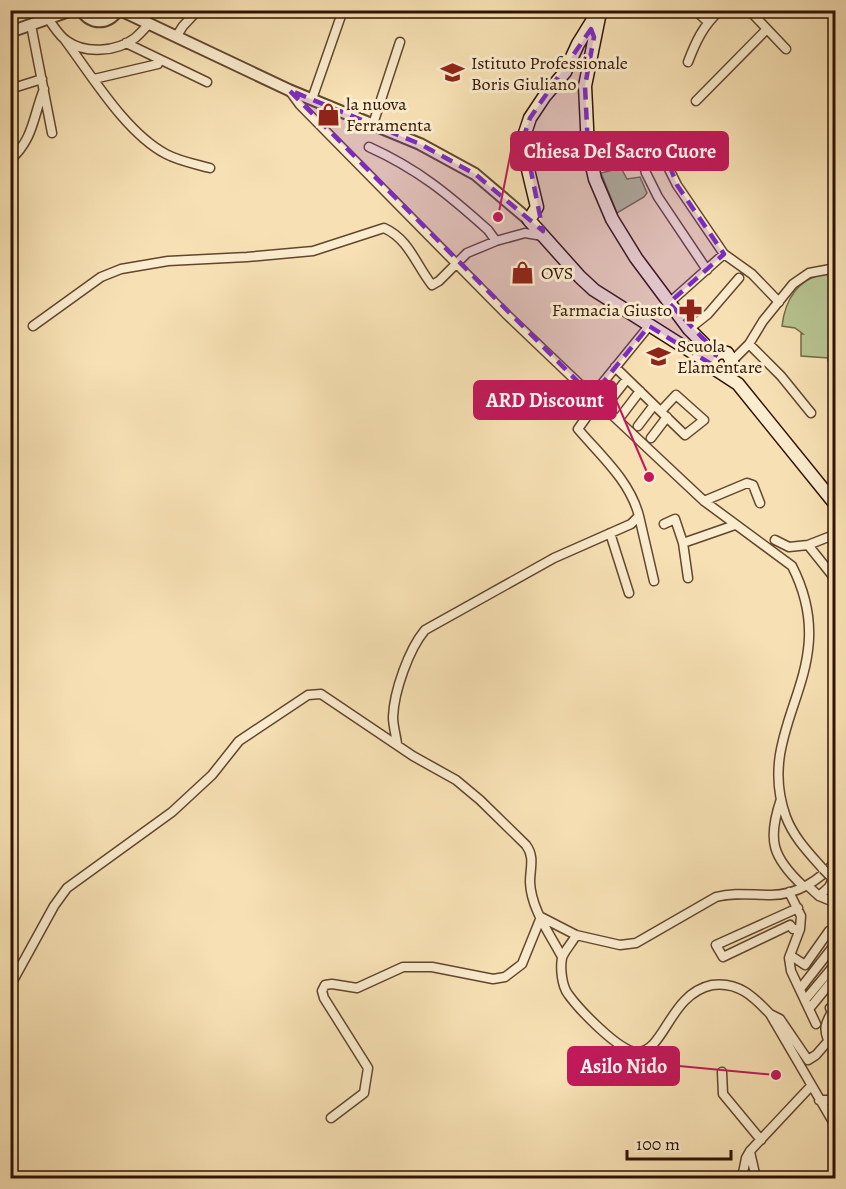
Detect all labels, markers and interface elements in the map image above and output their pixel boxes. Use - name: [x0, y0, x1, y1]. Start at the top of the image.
- place label: Istituto Professionale Boris Giuliano: [471, 51, 628, 96]
- school or university icon: Istituto Professionale Boris Giuliano: [440, 60, 466, 86]
- place label: la nuova Ferramenta: [346, 92, 432, 137]
- shop icon: la nuova Ferramenta: [315, 101, 341, 127]
- callout: Chiesa Del Sacro Cuore: [511, 132, 728, 170]
- text: Chiesa Del Sacro Cuore: [524, 138, 716, 165]
- shop icon: OVS: [510, 260, 536, 286]
- place label: OVS: [541, 261, 573, 285]
- pharmacy icon: Farmacia Giusto: [677, 297, 703, 323]
- place label: Farmacia Giusto: [552, 298, 672, 322]
- place label: Scuola Elamentare: [677, 334, 762, 379]
- school or university icon: Scuola Elamentare: [646, 343, 672, 369]
- callout: ARD Discount: [474, 381, 616, 419]
- text: ARD Discount: [485, 387, 604, 414]
- callout: Asilo Nido: [568, 1047, 679, 1085]
- text: Asilo Nido: [580, 1053, 667, 1080]
- scale bar: [627, 1123, 730, 1161]
- text: 100 m: [636, 1132, 680, 1156]

